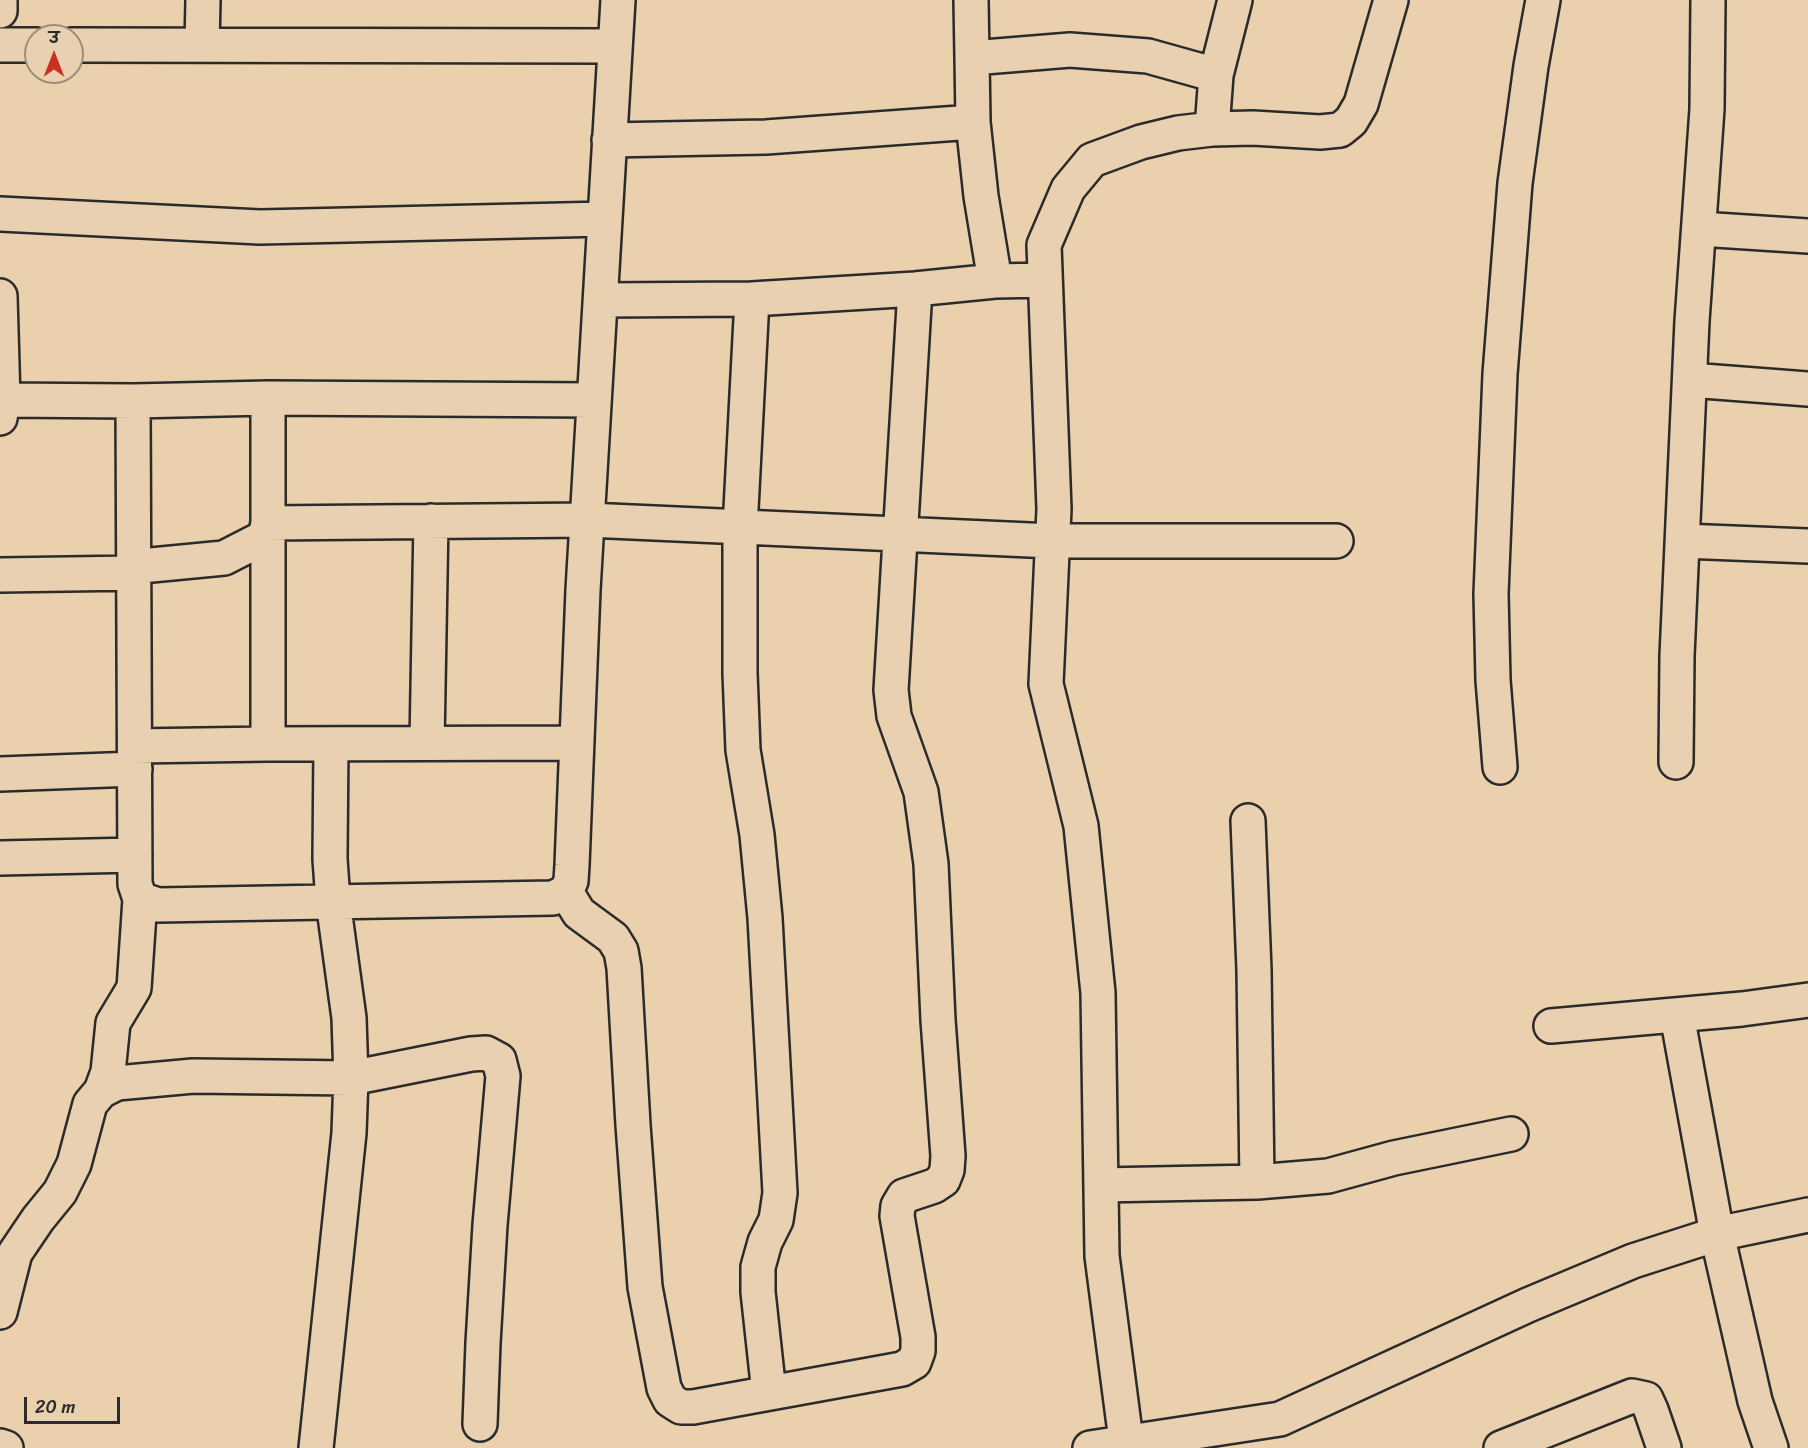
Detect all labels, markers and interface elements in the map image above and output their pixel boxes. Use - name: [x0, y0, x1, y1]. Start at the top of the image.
- text: उ: [49, 23, 59, 52]
- north arrow: [24, 24, 84, 84]
- scale bar: [27, 1385, 123, 1423]
- text: 20 m: [35, 1391, 75, 1423]

